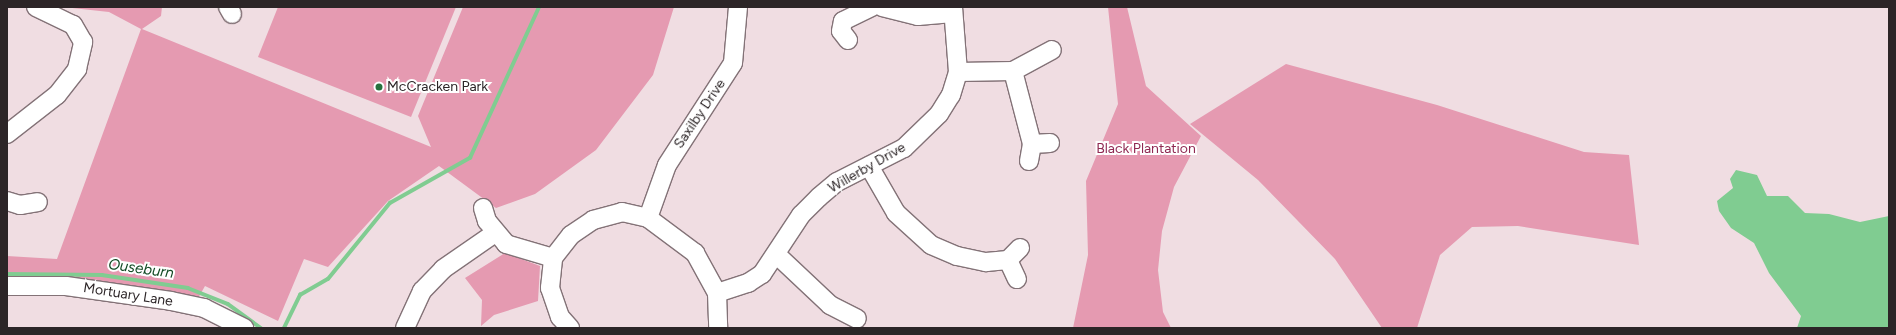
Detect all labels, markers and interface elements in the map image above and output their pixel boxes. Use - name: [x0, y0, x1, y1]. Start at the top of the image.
- street label: Saxilby Drive: [671, 76, 729, 152]
- place label: McCracken Park: [387, 79, 488, 95]
- marker: McCracken Park: [374, 82, 384, 92]
- street label: Willerby Drive: [825, 139, 909, 197]
- park label: Black Plantation: [1096, 141, 1196, 157]
- water label: Ouseburn: [107, 255, 175, 283]
- street label: Mortuary Lane: [82, 280, 174, 310]

